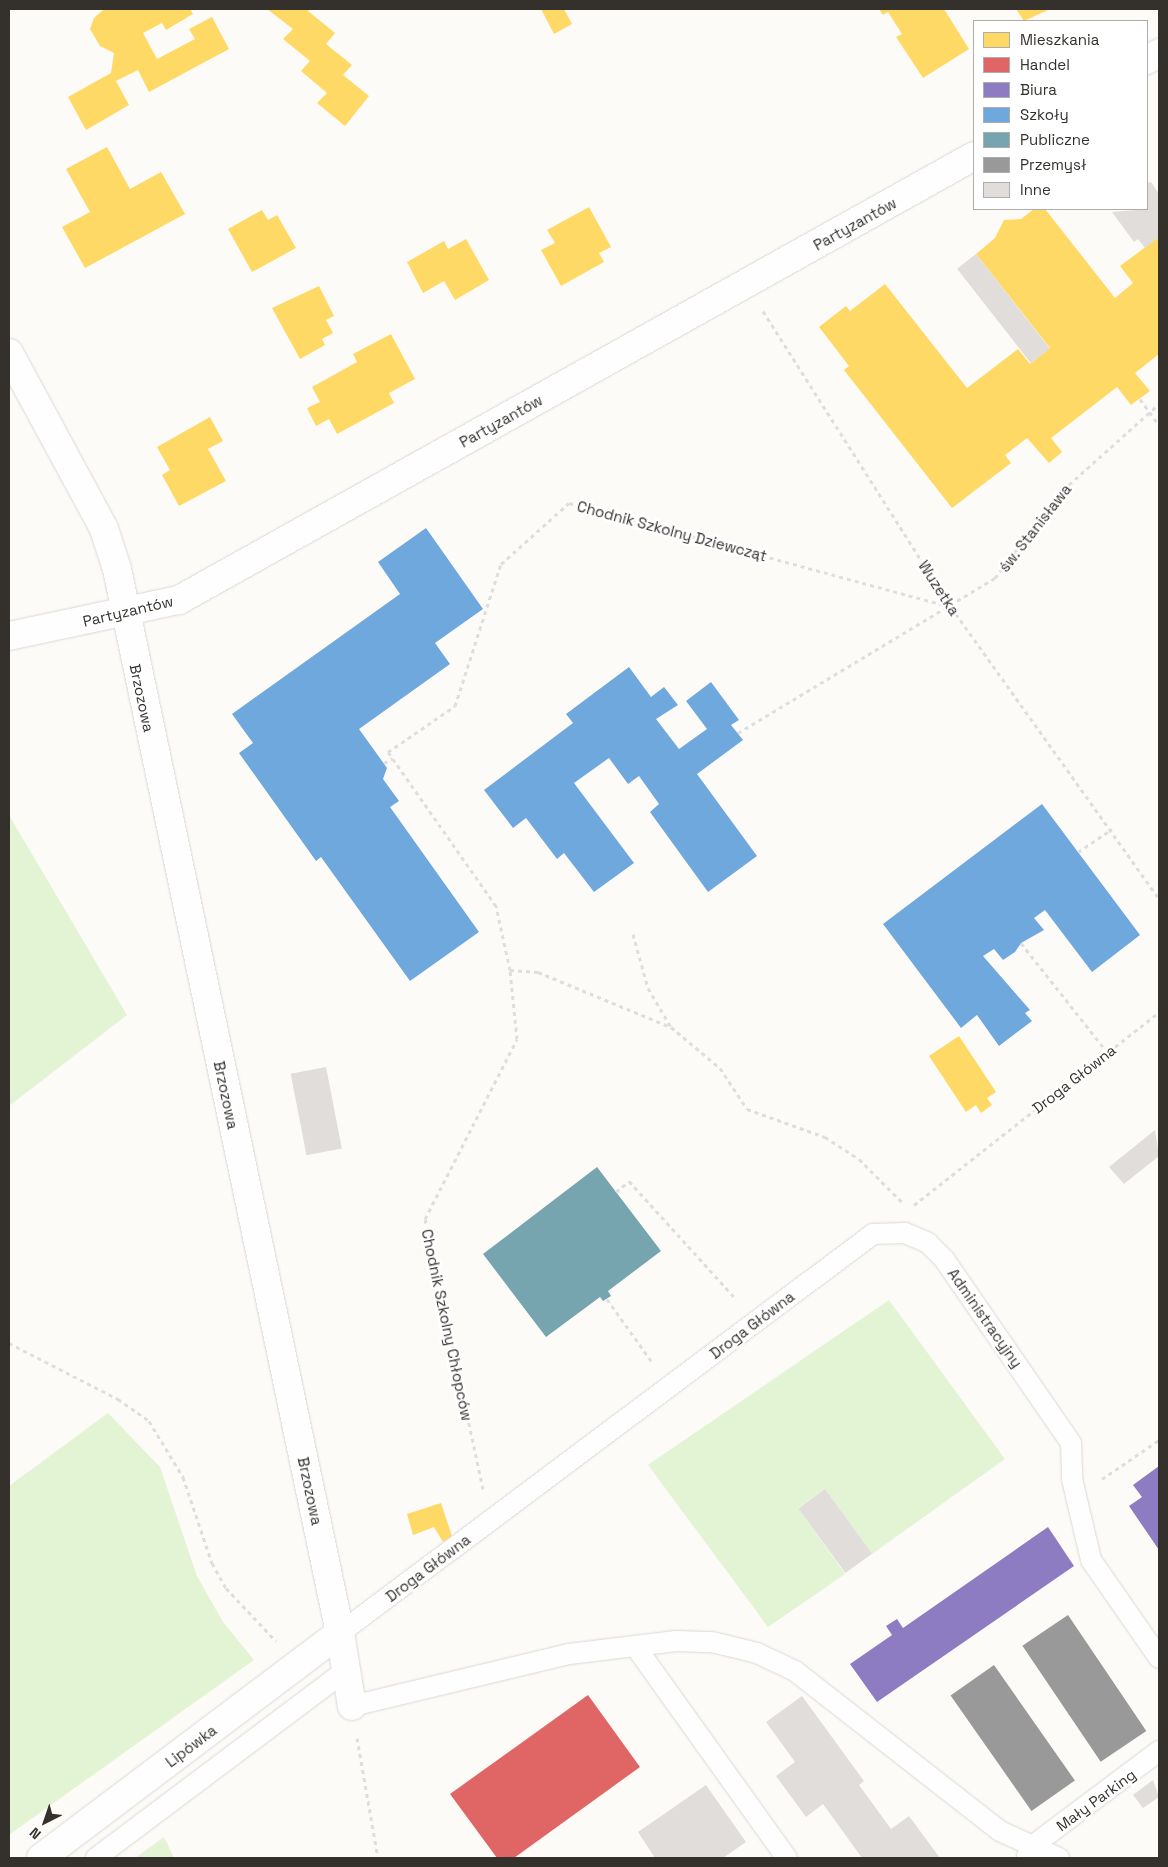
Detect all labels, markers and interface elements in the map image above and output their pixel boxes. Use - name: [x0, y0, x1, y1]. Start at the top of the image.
- legend: [973, 20, 1148, 210]
- text: Mieszkania: [1020, 30, 1099, 49]
- text: Handel: [1020, 55, 1070, 74]
- text: Biura: [1020, 80, 1057, 99]
- text: Szkoły: [1020, 105, 1069, 124]
- text: Publiczne: [1020, 130, 1090, 149]
- text: Przemysł: [1020, 155, 1086, 174]
- text: Inne: [1020, 180, 1051, 199]
- street label: Partyzantów: [810, 194, 900, 254]
- street label: Partyzantów: [456, 391, 546, 451]
- street label: św. Stanisława: [995, 480, 1075, 576]
- street label: Chodnik Szkolny Dziewcząt: [575, 497, 769, 565]
- street label: Wuzetka: [915, 557, 963, 619]
- street label: Partyzantów: [81, 592, 175, 630]
- street label: Brzozowa: [126, 662, 158, 734]
- street label: Droga Główna: [1029, 1041, 1119, 1117]
- street label: Brzozowa: [210, 1059, 242, 1131]
- street label: Chodnik Szkolny Chłopców: [418, 1227, 476, 1423]
- street label: Administracyjny: [944, 1265, 1026, 1371]
- street label: Droga Główna: [706, 1287, 798, 1363]
- street label: Brzozowa: [294, 1455, 326, 1527]
- street label: Droga Główna: [382, 1530, 474, 1606]
- street label: Lipówka: [162, 1721, 220, 1771]
- street label: Mały Parking: [1053, 1765, 1139, 1835]
- north arrow: [20, 1797, 70, 1847]
- text: N: [26, 1823, 45, 1843]

